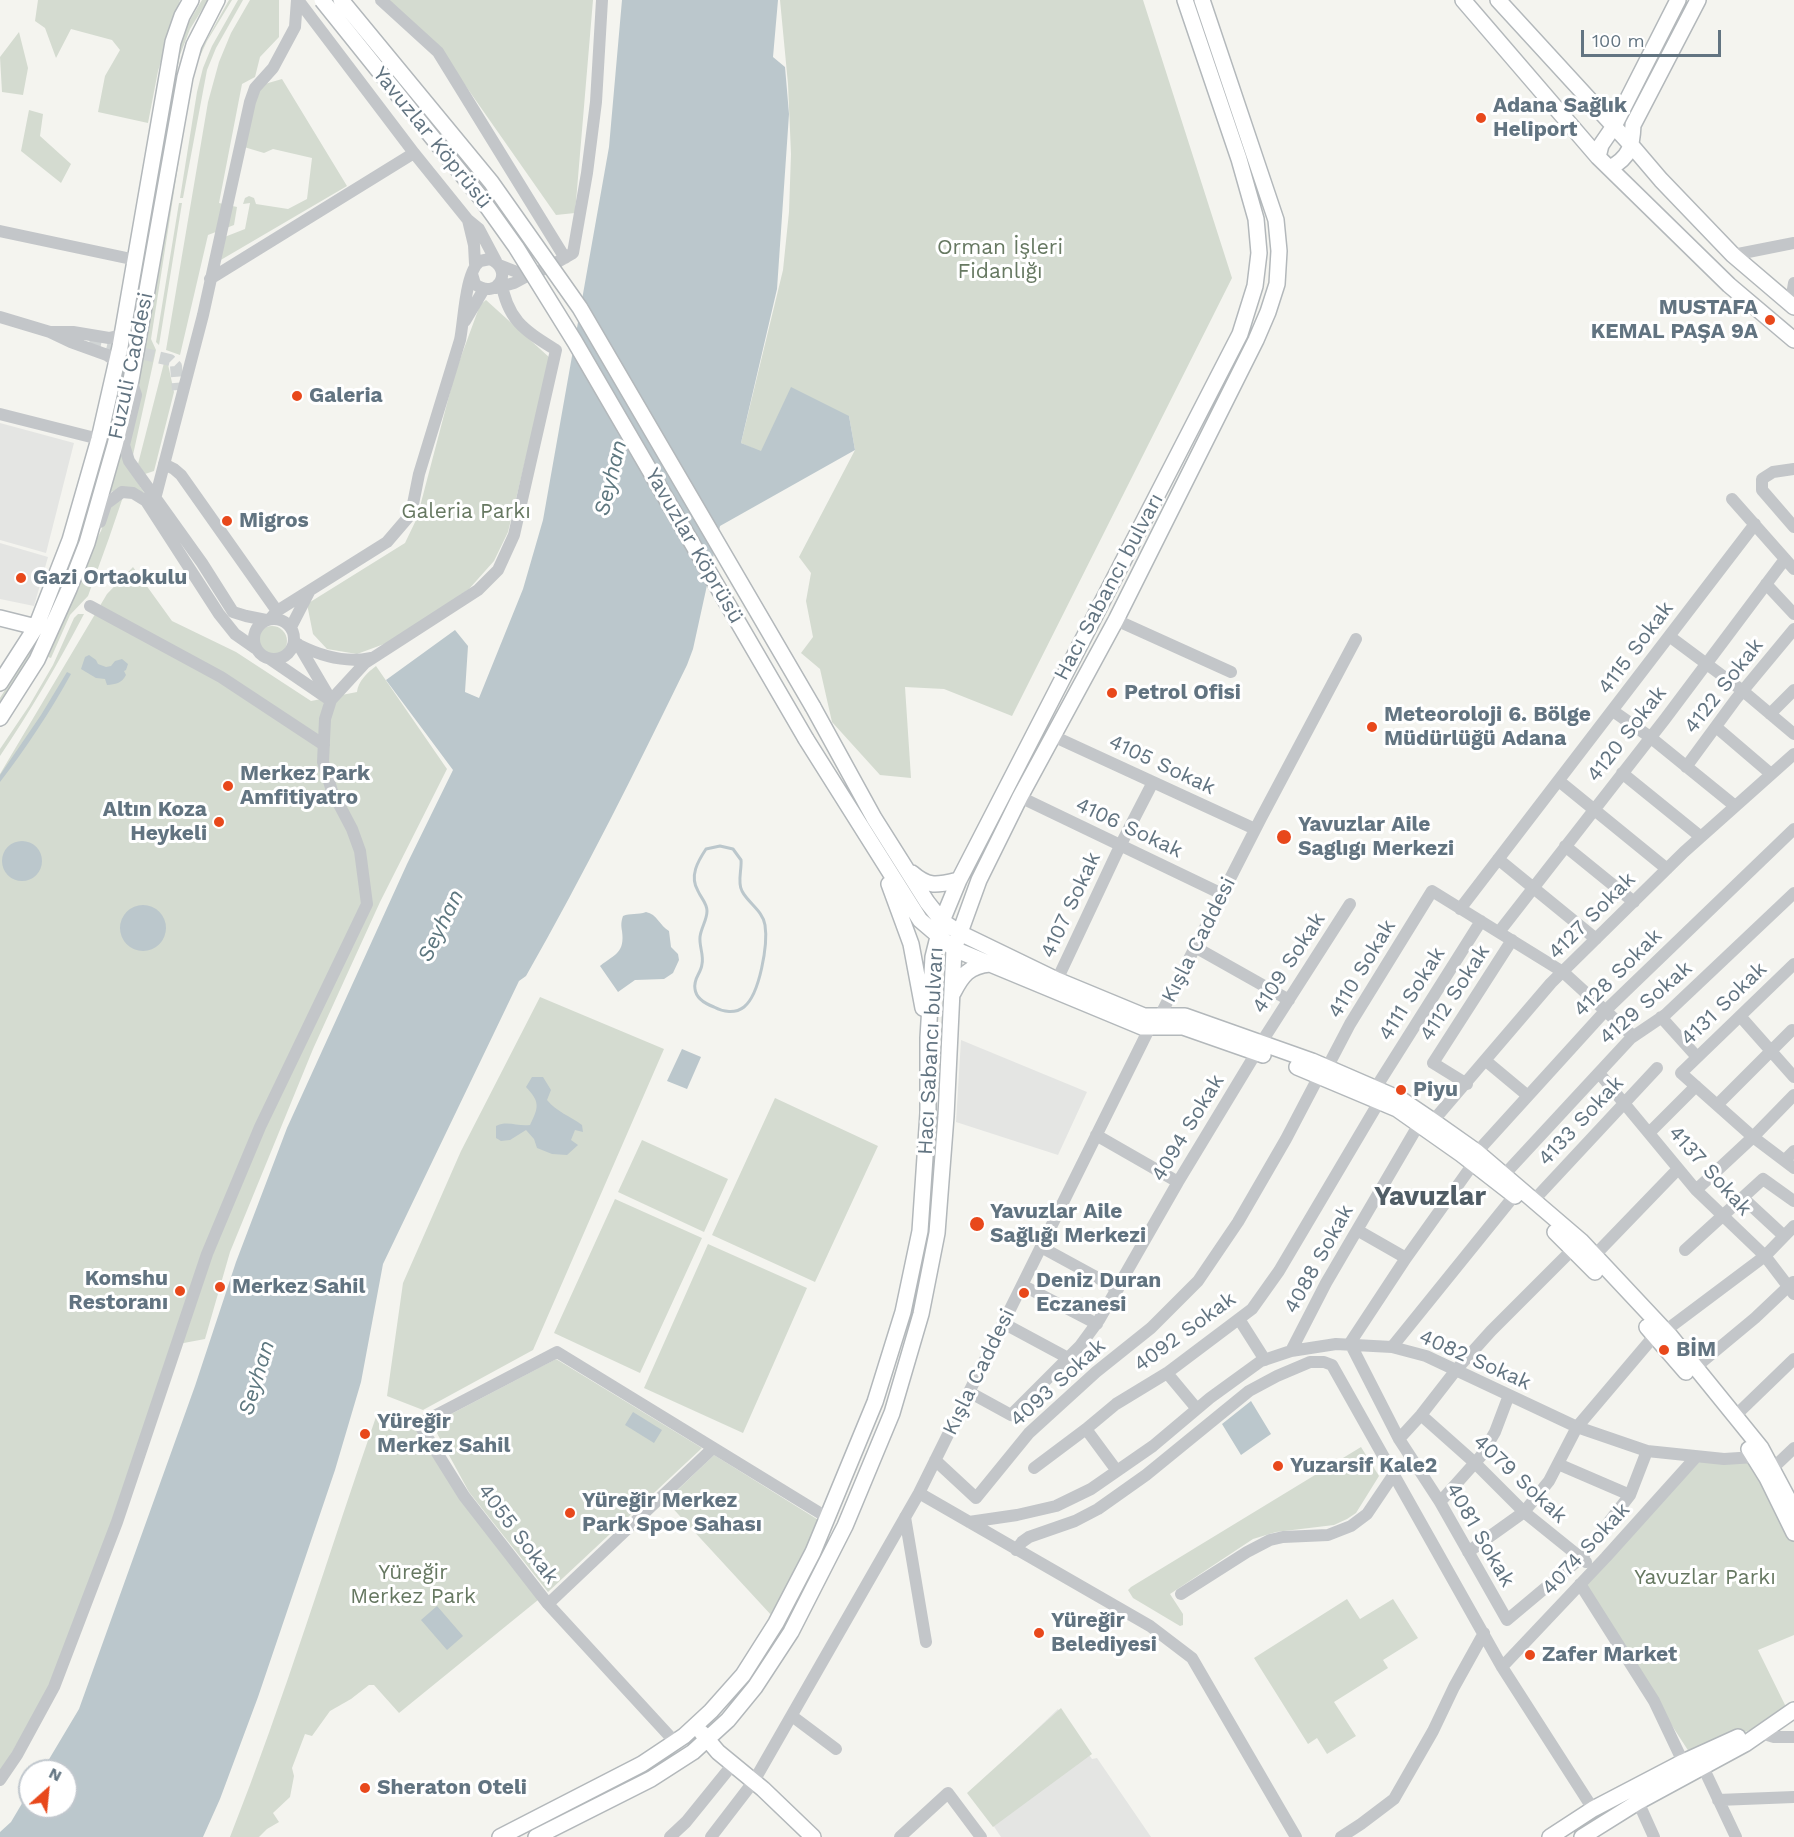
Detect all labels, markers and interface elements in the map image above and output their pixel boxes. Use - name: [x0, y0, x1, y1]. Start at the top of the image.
- scale bar: [1584, 18, 1724, 56]
- text: 100 m: [1592, 30, 1645, 51]
- street label: Yavuzlar Köprüsü: [367, 62, 497, 214]
- place label: Adana Sağlık Heliport: [1493, 93, 1627, 143]
- marker: Adana Sağlık Heliport: [1474, 111, 1488, 125]
- park label: Orman İşleri Fidanlığı: [937, 235, 1063, 285]
- street label: Fuzuli Caddesi: [103, 290, 159, 442]
- place label: MUSTAFA KEMAL PAŞA 9A: [1591, 295, 1758, 345]
- marker: MUSTAFA KEMAL PAŞA 9A: [1763, 313, 1777, 327]
- place label: Galeria: [309, 383, 383, 409]
- marker: Galeria: [290, 389, 304, 403]
- water label: Seyhan: [589, 437, 633, 519]
- street label: Yavuzlar Köprüsü: [639, 464, 749, 628]
- street label: Hacı Sabancı bulvarı: [1049, 489, 1169, 685]
- park label: Galeria Parkı: [401, 499, 531, 525]
- place label: Migros: [239, 508, 309, 534]
- marker: Migros: [220, 514, 234, 528]
- place label: Gazi Ortaokulu: [33, 565, 187, 591]
- marker: Gazi Ortaokulu: [14, 571, 28, 585]
- street label: 4115 Sokak: [1593, 597, 1679, 699]
- street label: 4122 Sokak: [1679, 633, 1769, 739]
- place label: Petrol Ofisi: [1124, 680, 1241, 706]
- street label: 4120 Sokak: [1582, 681, 1672, 787]
- marker: Petrol Ofisi: [1105, 686, 1119, 700]
- place label: Meteoroloji 6. Bölge Müdürlüğü Adana: [1384, 702, 1591, 752]
- marker: Meteoroloji 6. Bölge Müdürlüğü Adana: [1365, 720, 1379, 734]
- street label: 4105 Sokak: [1105, 729, 1219, 801]
- place label: Merkez Park Amfitiyatro: [240, 761, 370, 811]
- marker: Merkez Park Amfitiyatro: [221, 779, 235, 793]
- street label: 4106 Sokak: [1071, 792, 1187, 864]
- place label: Altın Koza Heykeli: [103, 797, 207, 847]
- place label: Yavuzlar Aile Saglıgı Merkezi: [1298, 812, 1454, 862]
- marker: Altın Koza Heykeli: [212, 815, 226, 829]
- marker: Yavuzlar Aile Saglıgı Merkezi: [1275, 828, 1293, 846]
- street label: 4107 Sokak: [1036, 848, 1106, 962]
- street label: 4127 Sokak: [1543, 867, 1641, 965]
- street label: Kışla Caddesi: [1157, 873, 1241, 1007]
- water label: Seyhan: [412, 886, 470, 966]
- street label: 4109 Sokak: [1247, 908, 1331, 1018]
- street label: 4110 Sokak: [1323, 915, 1401, 1023]
- street label: 4128 Sokak: [1569, 924, 1667, 1022]
- street label: 4112 Sokak: [1415, 940, 1495, 1046]
- street label: 4111 Sokak: [1373, 942, 1451, 1046]
- street label: Hacı Sabancı bulvarı: [913, 946, 949, 1156]
- street label: 4129 Sokak: [1594, 956, 1698, 1050]
- street label: 4131 Sokak: [1676, 957, 1772, 1051]
- street label: 4094 Sokak: [1146, 1070, 1230, 1186]
- street label: 4133 Sokak: [1533, 1071, 1629, 1171]
- place label: Piyu: [1413, 1077, 1458, 1103]
- marker: Piyu: [1394, 1083, 1408, 1097]
- street label: 4137 Sokak: [1663, 1121, 1757, 1221]
- district label: Yavuzlar: [1374, 1181, 1486, 1213]
- place label: Yavuzlar Aile Sağlığı Merkezi: [990, 1199, 1146, 1249]
- street label: 4088 Sokak: [1279, 1200, 1359, 1318]
- marker: Yavuzlar Aile Sağlığı Merkezi: [968, 1215, 986, 1233]
- place label: Komshu Restoranı: [68, 1266, 168, 1316]
- place label: Deniz Duran Eczanesi: [1036, 1268, 1161, 1318]
- place label: Merkez Sahil: [232, 1274, 365, 1300]
- marker: Merkez Sahil: [213, 1280, 227, 1294]
- marker: Komshu Restoranı: [173, 1284, 187, 1298]
- marker: Deniz Duran Eczanesi: [1017, 1286, 1031, 1300]
- street label: 4092 Sokak: [1129, 1287, 1241, 1377]
- street label: Kışla Caddesi: [938, 1305, 1020, 1439]
- street label: 4082 Sokak: [1415, 1324, 1535, 1396]
- street label: 4093 Sokak: [1005, 1334, 1111, 1432]
- water label: Seyhan: [233, 1337, 281, 1419]
- place label: BİM: [1676, 1337, 1716, 1363]
- marker: BİM: [1657, 1343, 1671, 1357]
- place label: Yüreğir Merkez Sahil: [377, 1409, 510, 1459]
- marker: Yüreğir Merkez Sahil: [358, 1427, 372, 1441]
- street label: 4079 Sokak: [1468, 1429, 1572, 1529]
- place label: Yuzarsif Kale2: [1290, 1453, 1437, 1479]
- marker: Yuzarsif Kale2: [1271, 1459, 1285, 1473]
- street label: 4055 Sokak: [472, 1479, 564, 1589]
- street label: 4081 Sokak: [1440, 1479, 1520, 1591]
- place label: Yüreğir Merkez Park Spoe Sahası: [582, 1488, 762, 1538]
- street label: 4074 Sokak: [1537, 1497, 1635, 1601]
- marker: Yüreğir Merkez Park Spoe Sahası: [563, 1506, 577, 1520]
- park label: Yüreğir Merkez Park: [350, 1560, 476, 1610]
- park label: Yavuzlar Parkı: [1634, 1565, 1776, 1591]
- place label: Yüreğir Belediyesi: [1051, 1608, 1157, 1658]
- marker: Yüreğir Belediyesi: [1032, 1626, 1046, 1640]
- place label: Zafer Market: [1542, 1642, 1677, 1668]
- marker: Zafer Market: [1523, 1648, 1537, 1662]
- north arrow: [18, 1759, 78, 1819]
- text: N: [46, 1763, 65, 1785]
- place label: Sheraton Oteli: [377, 1775, 527, 1801]
- marker: Sheraton Oteli: [358, 1781, 372, 1795]

